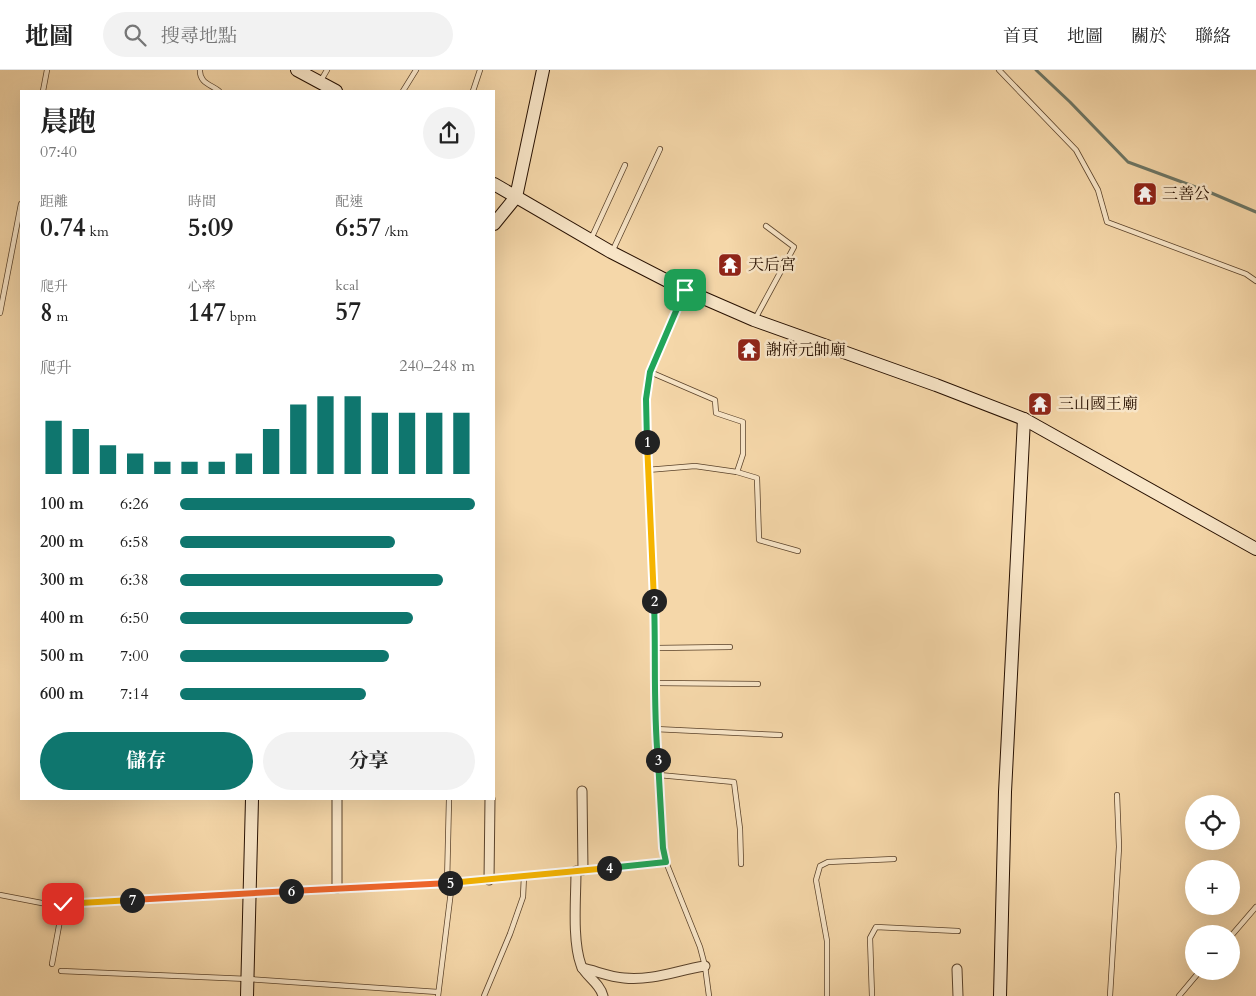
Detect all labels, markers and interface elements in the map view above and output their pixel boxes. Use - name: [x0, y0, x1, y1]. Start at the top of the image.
- search box: [103, 12, 453, 57]
- text: 地圖: [25, 20, 73, 53]
- icon: search: [121, 21, 149, 49]
- text: 搜尋地點: [161, 23, 237, 49]
- text: 首頁: [1003, 24, 1039, 49]
- text: 地圖: [1067, 24, 1103, 49]
- text: 關於: [1131, 24, 1167, 49]
- text: 聯絡: [1195, 24, 1231, 49]
- text: 晨跑: [40, 103, 96, 141]
- button: share: [423, 107, 475, 159]
- text: 07:40: [40, 141, 77, 163]
- temple icon: 三善公: [1132, 181, 1158, 207]
- place label: 三善公: [1162, 183, 1210, 205]
- text: 距離: [40, 192, 68, 211]
- text: 時間: [188, 192, 216, 211]
- text: 配速: [335, 192, 363, 211]
- text: 0.74: [40, 211, 86, 245]
- text: 5:09: [188, 211, 233, 245]
- text: 6:57: [335, 211, 381, 245]
- text: km: [86, 222, 109, 241]
- text: /km: [381, 222, 409, 241]
- temple icon: 天后宮: [717, 252, 743, 278]
- place label: 天后宮: [748, 254, 796, 276]
- pin: [664, 269, 706, 311]
- text: kcal: [335, 276, 359, 295]
- icon: arrive: [671, 276, 699, 304]
- text: 爬升: [40, 277, 68, 296]
- text: 心率: [188, 277, 216, 296]
- text: 57: [335, 295, 361, 329]
- text: 8: [40, 296, 53, 330]
- text: 147: [188, 296, 226, 330]
- text: m: [53, 307, 68, 326]
- text: bpm: [226, 307, 257, 326]
- temple icon: 謝府元帥廟: [736, 337, 762, 363]
- place label: 謝府元帥廟: [766, 339, 846, 361]
- text: 240–248 m: [399, 355, 475, 377]
- text: 爬升: [40, 357, 72, 379]
- temple icon: 三山國王廟: [1027, 391, 1053, 417]
- place label: 三山國王廟: [1058, 393, 1138, 415]
- pin: 1: [634, 430, 660, 454]
- text: 1: [644, 433, 651, 452]
- text: 100 m: [40, 493, 84, 515]
- text: 6:26: [120, 493, 149, 515]
- text: 200 m: [40, 531, 84, 553]
- text: 6:58: [120, 531, 149, 553]
- text: 300 m: [40, 569, 84, 591]
- text: 6:38: [120, 569, 149, 591]
- pin: 2: [642, 588, 666, 614]
- text: 2: [651, 592, 658, 611]
- text: 400 m: [40, 607, 84, 629]
- text: 6:50: [120, 607, 149, 629]
- text: 500 m: [40, 645, 84, 667]
- text: 7:00: [120, 645, 149, 667]
- text: 600 m: [40, 683, 84, 705]
- text: 7:14: [120, 683, 149, 705]
- button: 儲存: [40, 732, 253, 790]
- button: 分享: [263, 732, 475, 790]
- pin: 3: [646, 748, 670, 772]
- text: 3: [655, 751, 662, 770]
- map controls: [1185, 795, 1240, 980]
- button: locate: [1185, 795, 1240, 850]
- pin: 4: [596, 856, 622, 880]
- text: 4: [606, 859, 613, 878]
- button: +: [1185, 860, 1240, 915]
- pin: 5: [438, 870, 462, 896]
- text: 5: [447, 874, 454, 893]
- pin: 6: [278, 878, 304, 904]
- text: 6: [288, 882, 295, 901]
- pin: [42, 883, 84, 925]
- pin: 7: [120, 888, 144, 912]
- icon: check: [49, 890, 77, 918]
- text: 7: [129, 891, 136, 910]
- button: −: [1185, 925, 1240, 980]

